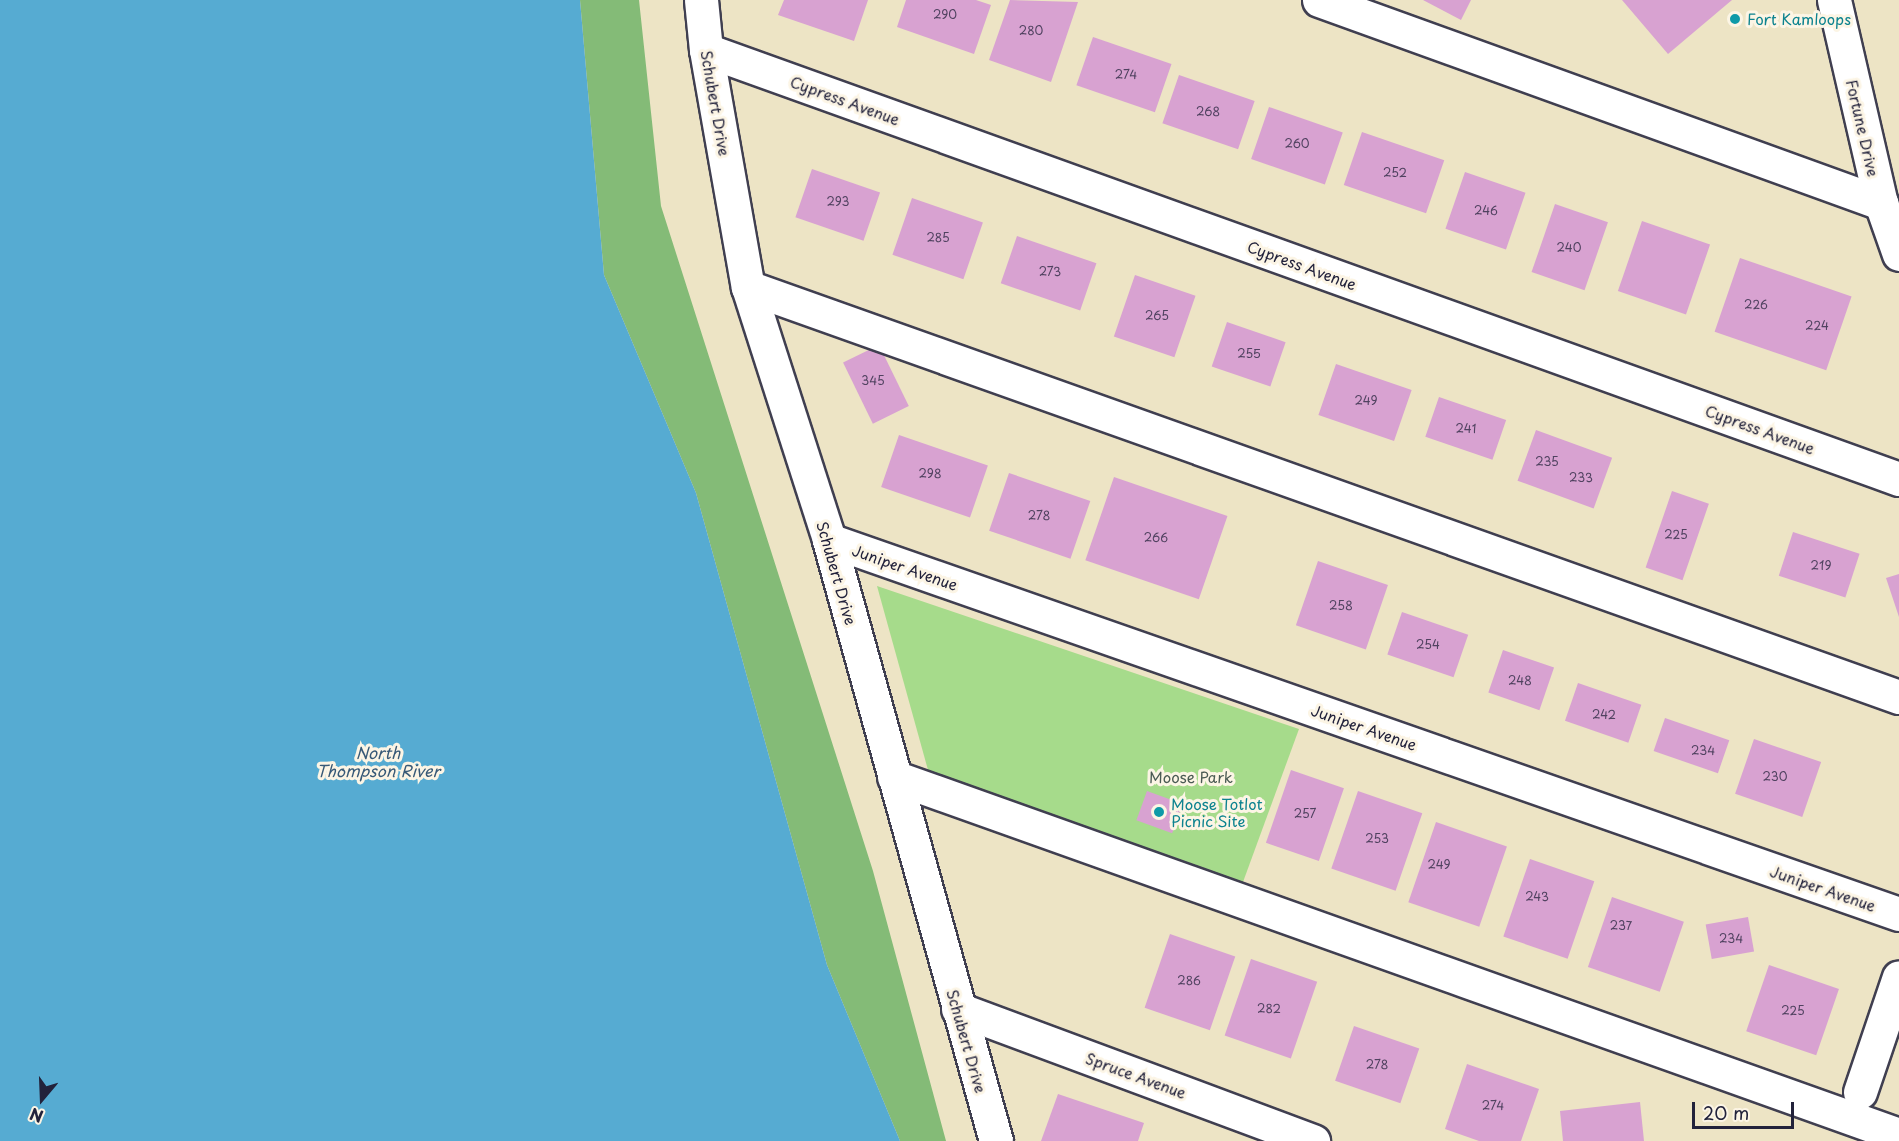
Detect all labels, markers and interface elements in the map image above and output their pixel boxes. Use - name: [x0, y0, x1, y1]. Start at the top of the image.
- house number: 290: [933, 8, 957, 22]
- place label: Fort Kamloops: [1747, 10, 1850, 28]
- marker: Fort Kamloops: [1728, 12, 1742, 26]
- house number: 280: [1019, 24, 1043, 38]
- street label: Schubert Drive: [698, 49, 734, 157]
- house number: 274: [1115, 68, 1137, 82]
- street label: Cypress Avenue: [789, 72, 901, 128]
- street label: Fortune Drive: [1843, 78, 1883, 178]
- house number: 268: [1196, 105, 1220, 119]
- house number: 260: [1284, 137, 1310, 151]
- house number: 252: [1383, 166, 1407, 180]
- house number: 293: [827, 195, 849, 209]
- house number: 246: [1474, 204, 1498, 218]
- house number: 285: [926, 231, 950, 245]
- street label: Cypress Avenue: [1246, 237, 1358, 293]
- house number: 240: [1557, 241, 1581, 255]
- house number: 273: [1039, 265, 1061, 279]
- house number: 226: [1744, 298, 1768, 312]
- house number: 265: [1145, 309, 1169, 323]
- house number: 224: [1805, 319, 1829, 333]
- house number: 255: [1237, 347, 1261, 361]
- house number: 345: [861, 374, 885, 388]
- house number: 249: [1355, 394, 1377, 408]
- street label: Cypress Avenue: [1704, 401, 1816, 457]
- house number: 241: [1456, 422, 1476, 436]
- house number: 235: [1535, 455, 1559, 469]
- house number: 298: [918, 467, 942, 481]
- house number: 233: [1569, 471, 1593, 485]
- house number: 278: [1028, 509, 1050, 523]
- street label: Schubert Drive: [814, 519, 860, 627]
- house number: 225: [1664, 528, 1688, 542]
- house number: 266: [1144, 531, 1168, 545]
- street label: Juniper Avenue: [849, 540, 961, 594]
- house number: 219: [1811, 559, 1831, 573]
- house number: 258: [1329, 599, 1353, 613]
- house number: 254: [1416, 638, 1440, 652]
- house number: 248: [1508, 674, 1532, 688]
- street label: Juniper Avenue: [1308, 700, 1420, 754]
- house number: 242: [1592, 708, 1616, 722]
- water label: North Thompson River: [316, 742, 440, 780]
- house number: 234: [1691, 744, 1715, 758]
- park label: Moose Park: [1149, 768, 1233, 786]
- house number: 230: [1762, 770, 1788, 784]
- place label: Moose Totlot Picnic Site: [1171, 794, 1262, 829]
- marker: Moose Totlot Picnic Site: [1152, 805, 1166, 819]
- house number: 257: [1294, 807, 1316, 821]
- house number: 253: [1365, 832, 1389, 846]
- house number: 249: [1428, 858, 1450, 872]
- street label: Juniper Avenue: [1767, 861, 1879, 915]
- house number: 243: [1525, 890, 1549, 904]
- house number: 237: [1610, 919, 1632, 933]
- house number: 234: [1719, 932, 1743, 946]
- house number: 286: [1177, 974, 1201, 988]
- street label: Schubert Drive: [944, 987, 990, 1095]
- house number: 282: [1257, 1002, 1281, 1016]
- house number: 225: [1781, 1004, 1805, 1018]
- street label: Spruce Avenue: [1083, 1048, 1189, 1102]
- house number: 278: [1366, 1058, 1388, 1072]
- north arrow: [12, 1069, 72, 1129]
- scale bar: [1695, 1090, 1797, 1128]
- house number: 274: [1482, 1099, 1504, 1113]
- text: 20 m: [1703, 1099, 1749, 1126]
- text: N: [26, 1103, 46, 1129]

